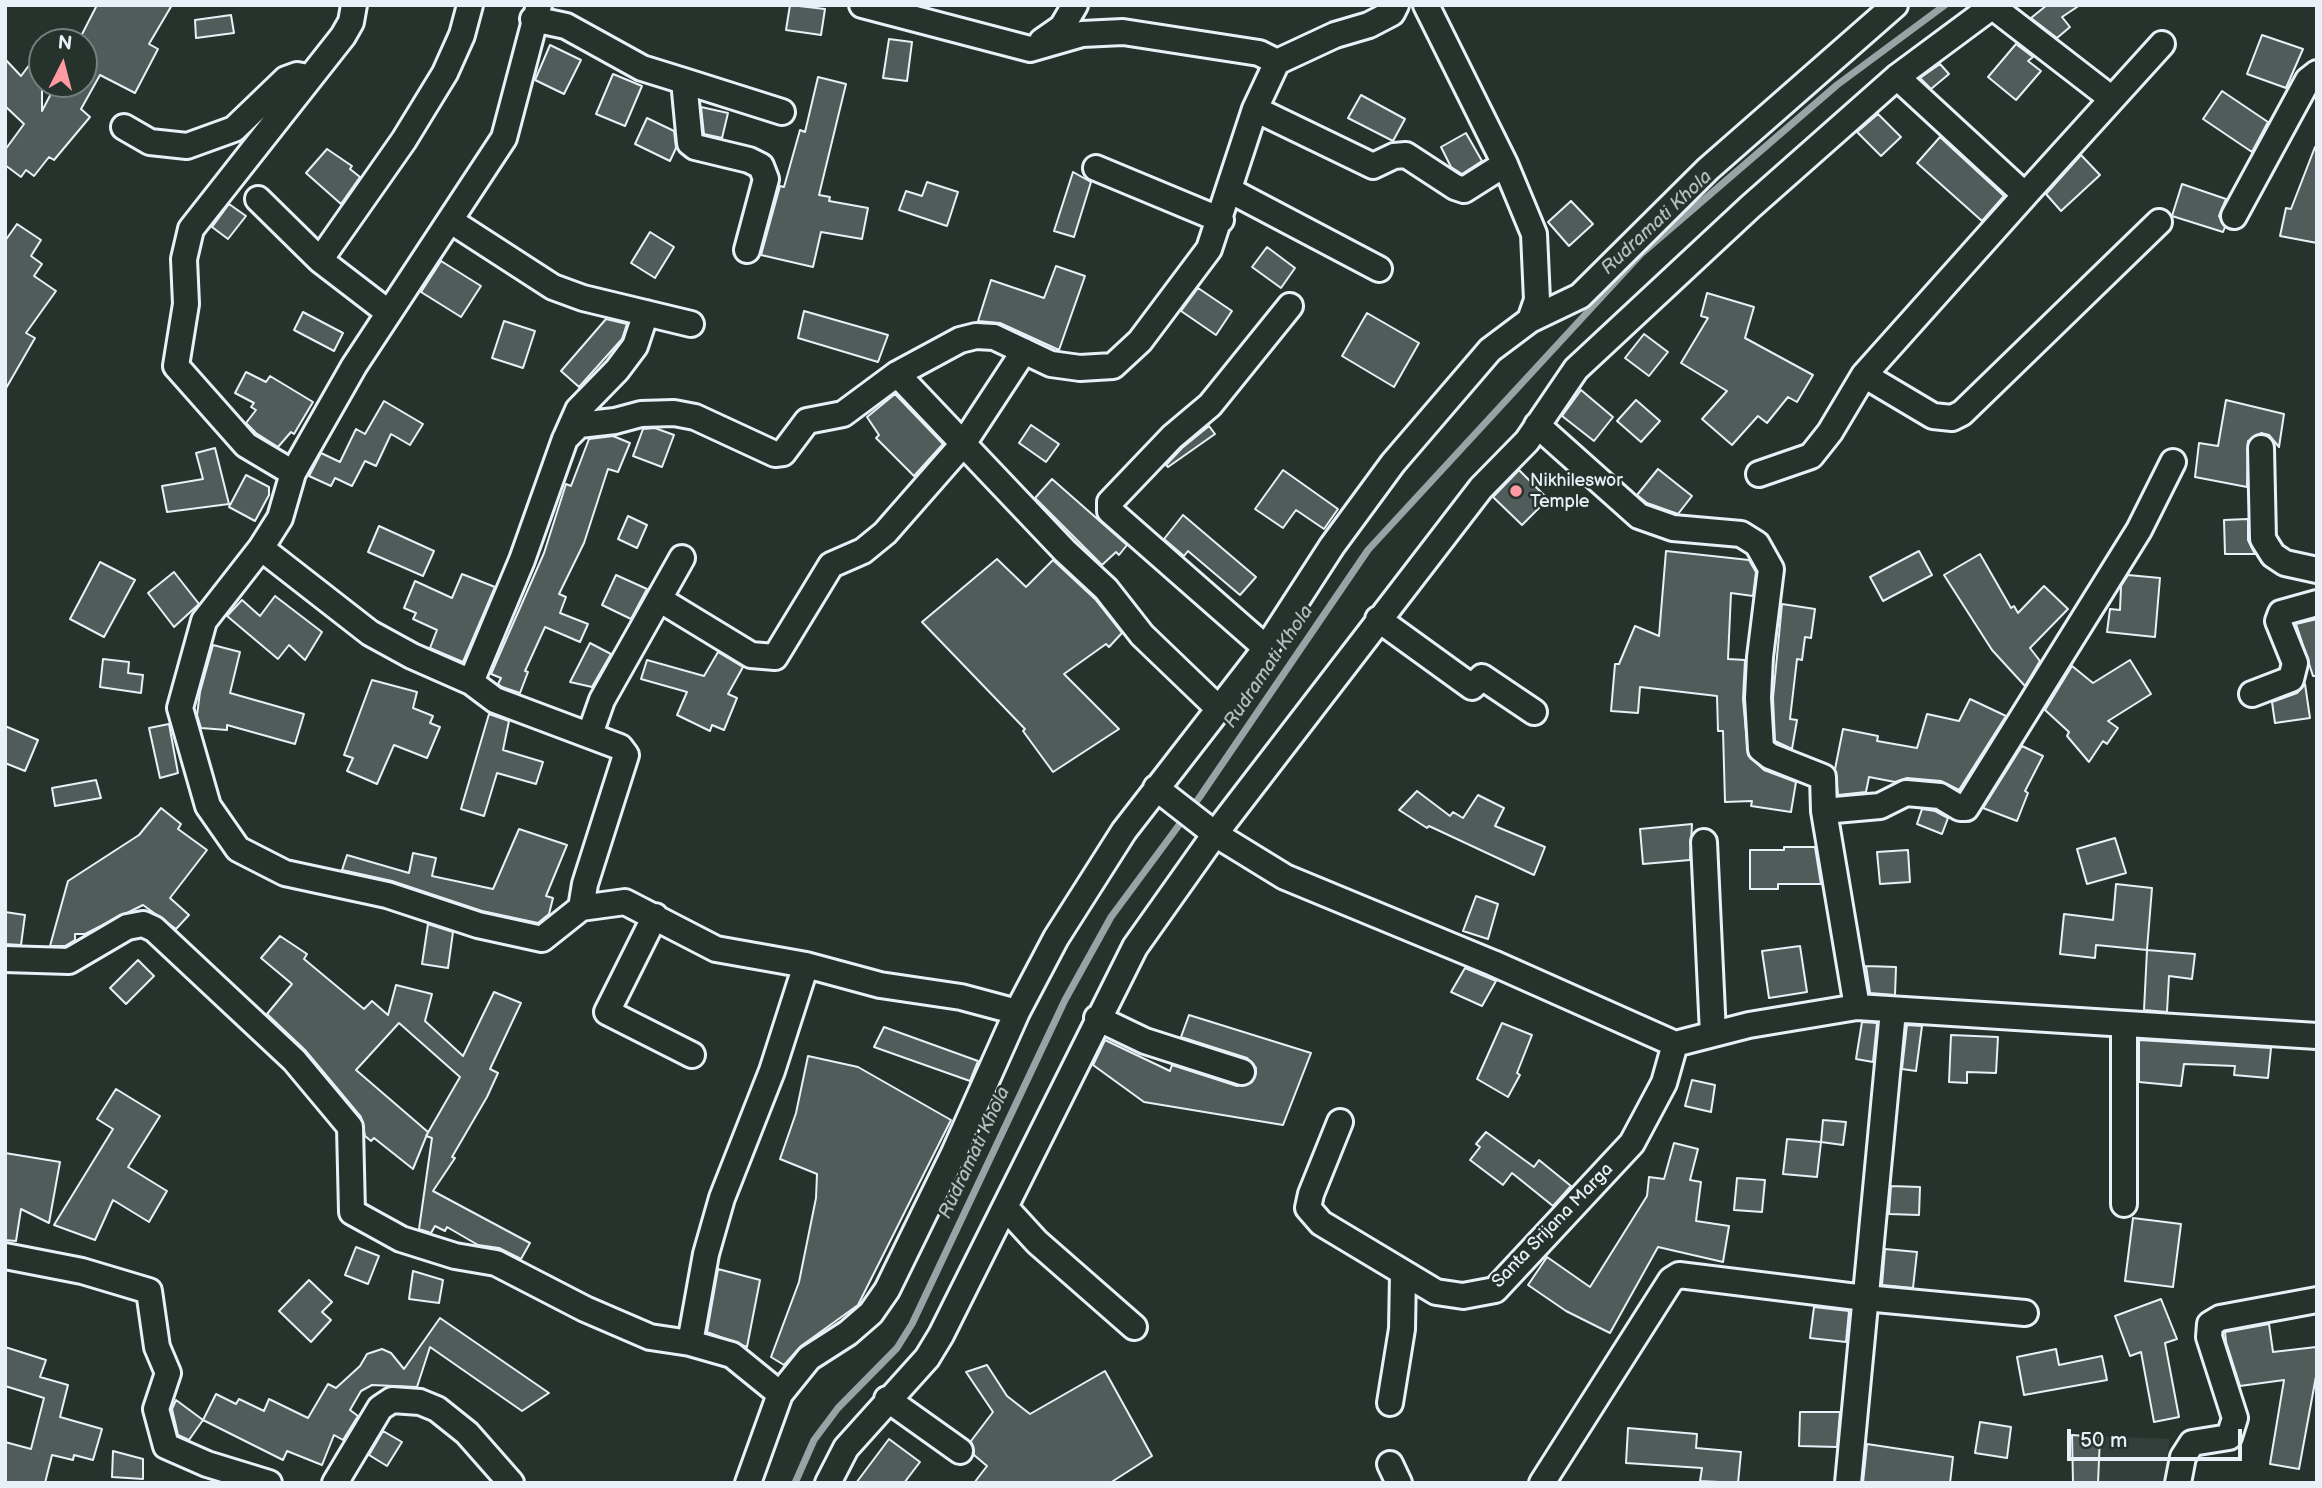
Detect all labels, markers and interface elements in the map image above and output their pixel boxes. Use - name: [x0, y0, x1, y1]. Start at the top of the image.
- north arrow: [28, 28, 98, 98]
- text: N: [57, 31, 73, 56]
- water label: Rudramati Khola: [1597, 166, 1717, 280]
- place label: Nikhileswor Temple: [1530, 470, 1623, 512]
- marker: Nikhileswor Temple: [1508, 483, 1524, 499]
- water label: Rudramati Khola: [1220, 601, 1318, 733]
- water label: Rudramati Khola: [934, 1083, 1016, 1223]
- street label: Santa Srijana Marga: [1488, 1159, 1618, 1293]
- scale bar: [2070, 1414, 2245, 1458]
- text: 50 m: [2080, 1428, 2127, 1453]

